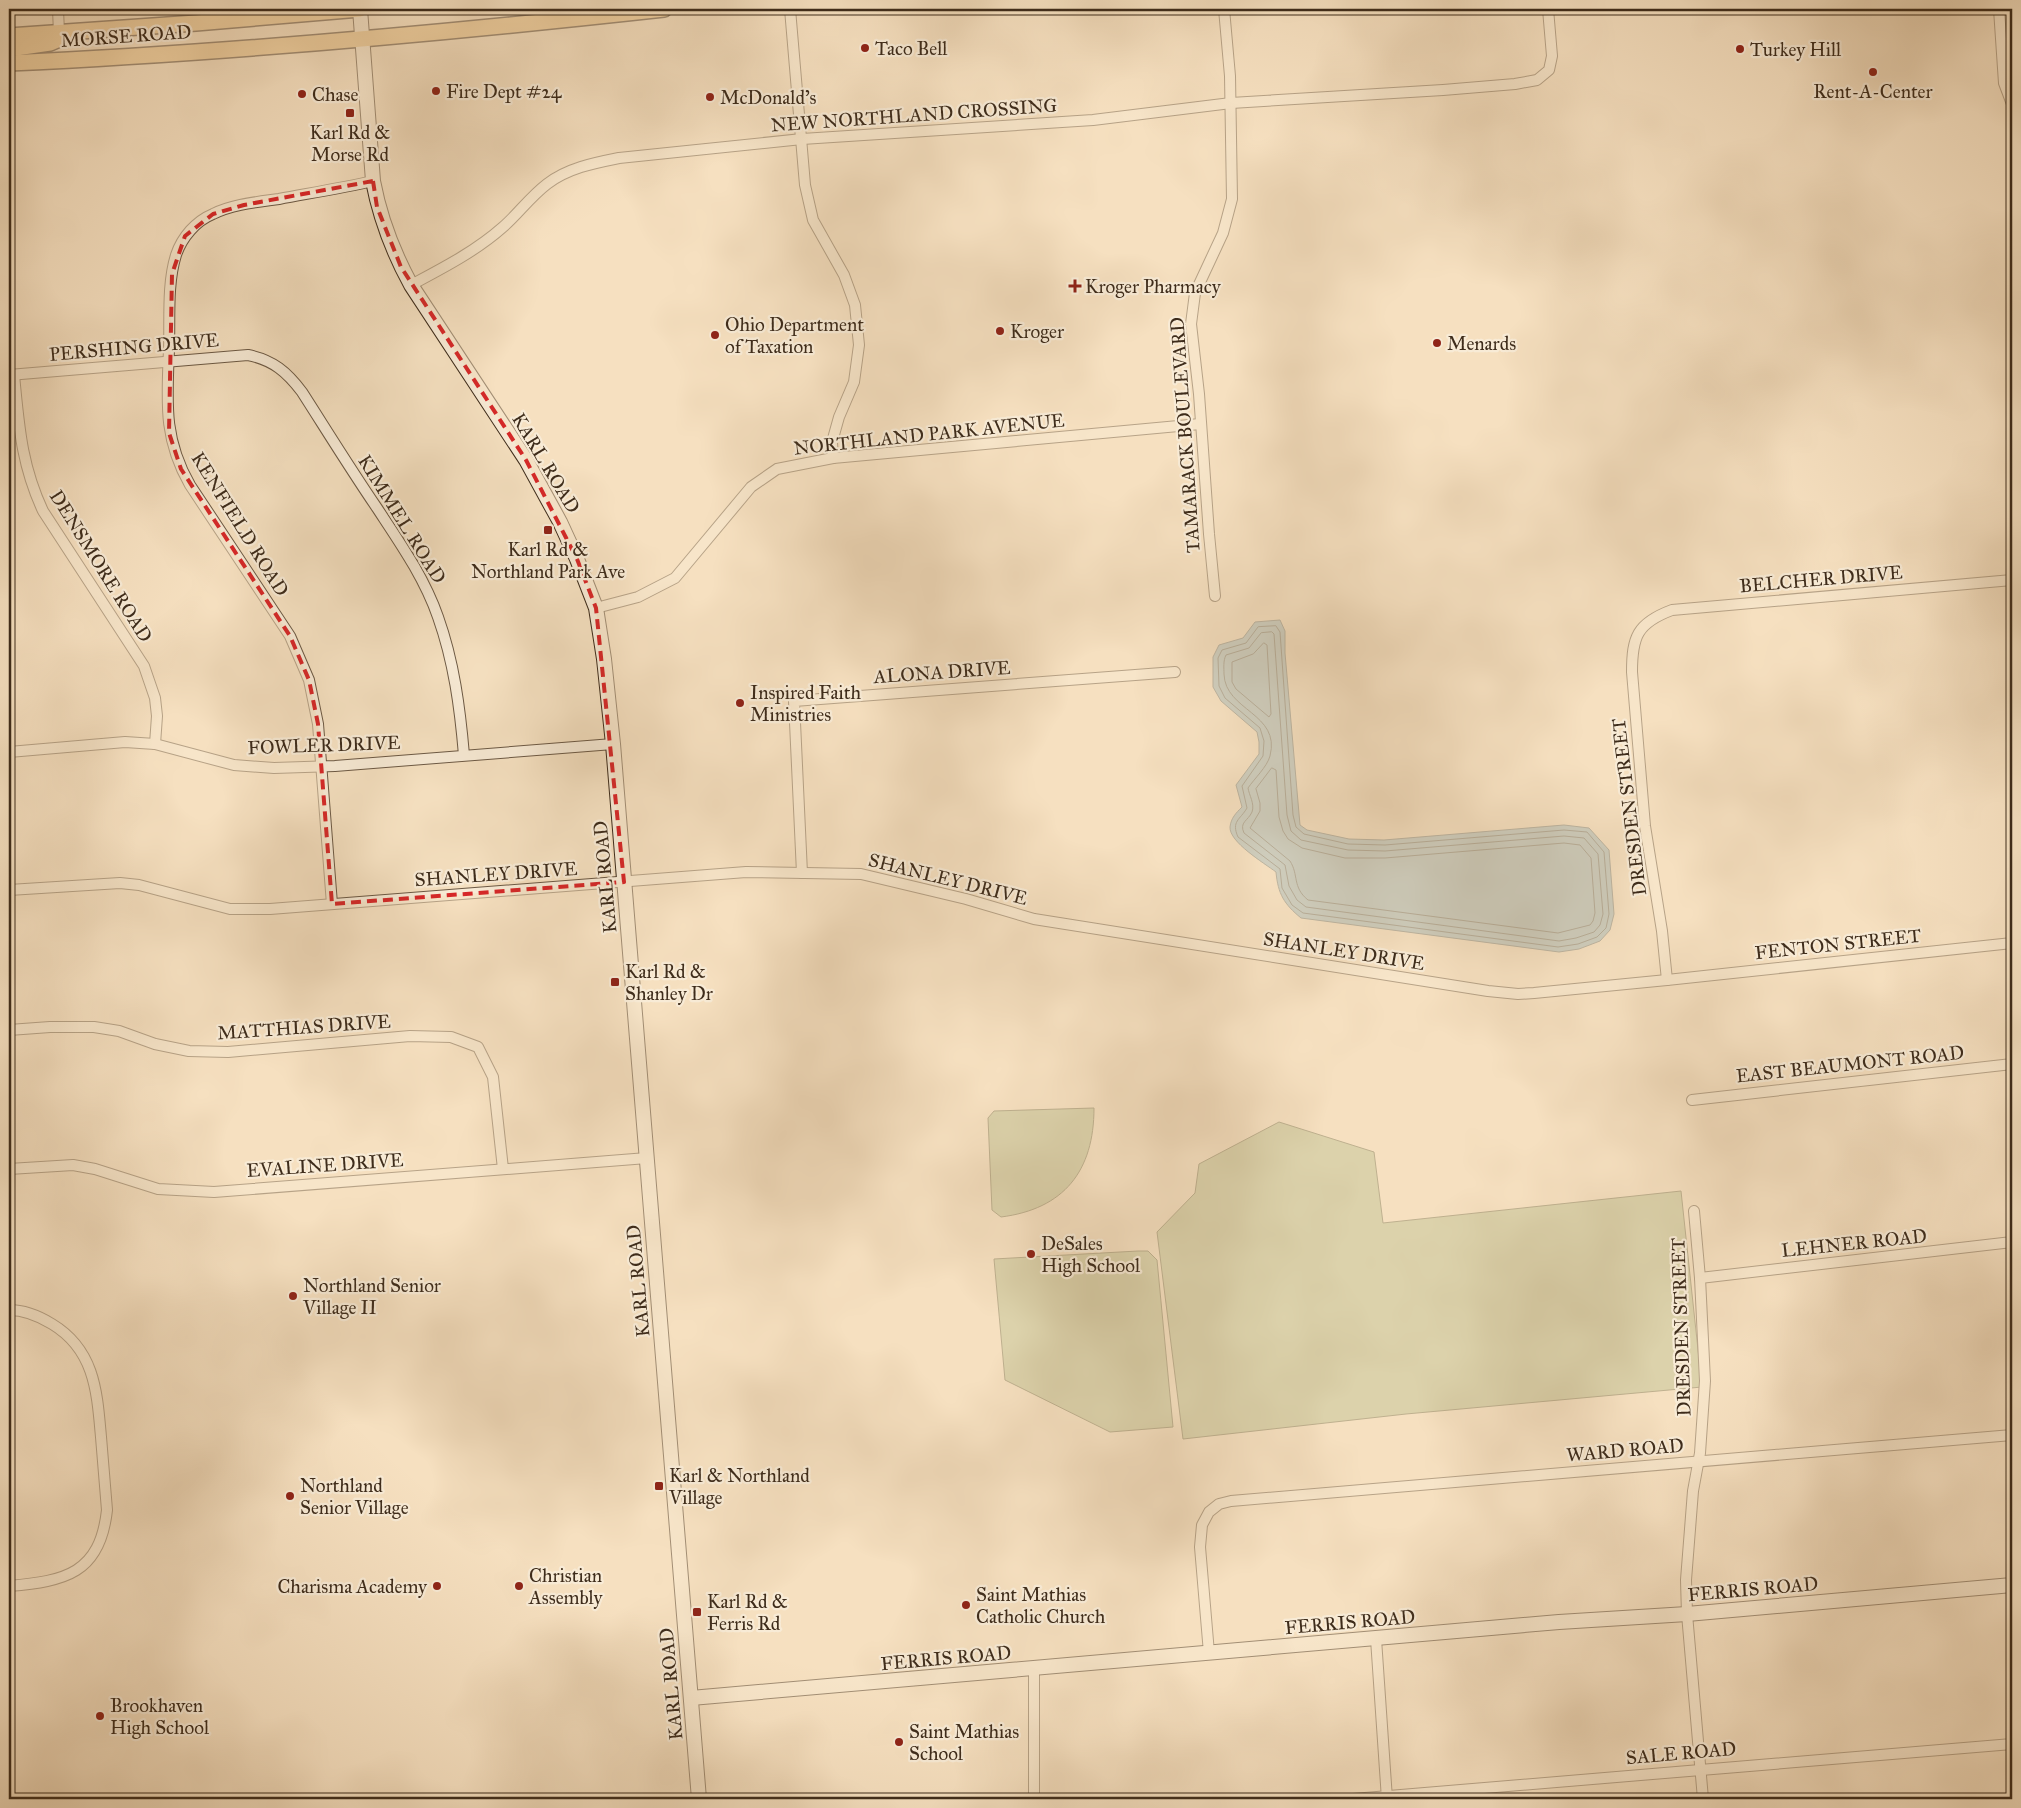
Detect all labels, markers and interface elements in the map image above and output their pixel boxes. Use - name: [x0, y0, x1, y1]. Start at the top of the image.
- street label: MORSE ROAD: [60, 20, 192, 52]
- place label: Taco Bell: [875, 37, 948, 60]
- place label: Turkey Hill: [1750, 38, 1842, 61]
- marker: Taco Bell: [859, 42, 871, 54]
- marker: Turkey Hill: [1734, 43, 1746, 55]
- marker: Rent-A-Center: [1867, 66, 1879, 78]
- place label: Fire Dept #24: [446, 80, 562, 103]
- place label: Rent-A-Center: [1813, 80, 1934, 103]
- place label: Chase: [312, 83, 358, 106]
- marker: Fire Dept #24: [430, 85, 442, 97]
- place label: McDonald's: [720, 86, 817, 109]
- marker: Chase: [296, 88, 308, 100]
- marker: McDonald's: [704, 91, 716, 103]
- street label: NEW NORTHLAND CROSSING: [770, 94, 1058, 136]
- marker: Karl Rd & Morse Rd: [344, 107, 356, 119]
- place label: Karl Rd & Morse Rd: [310, 121, 390, 166]
- place label: Kroger Pharmacy: [1085, 275, 1222, 299]
- marker: Kroger Pharmacy: [1069, 280, 1081, 292]
- place label: Ohio Department of Taxation: [725, 313, 864, 358]
- street label: TAMARACK BOULEVARD: [1165, 316, 1205, 554]
- place label: Kroger: [1010, 320, 1065, 344]
- marker: Kroger: [994, 325, 1006, 337]
- street label: PERSHING DRIVE: [48, 328, 220, 366]
- marker: Ohio Department of Taxation: [709, 329, 721, 341]
- place label: Menards: [1447, 332, 1516, 355]
- marker: Menards: [1431, 337, 1443, 349]
- street label: NORTHLAND PARK AVENUE: [792, 408, 1066, 460]
- street label: KARL ROAD: [507, 409, 585, 517]
- street label: KENFIELD ROAD: [186, 448, 294, 600]
- street label: KIMMEL ROAD: [353, 450, 451, 588]
- street label: DENSMORE ROAD: [45, 486, 157, 646]
- marker: Karl Rd & Northland Park Ave: [542, 524, 554, 536]
- place label: Karl Rd & Northland Park Ave: [471, 538, 625, 583]
- street label: BELCHER DRIVE: [1738, 560, 1904, 598]
- street label: ALONA DRIVE: [872, 656, 1012, 688]
- place label: Inspired Faith Ministries: [750, 681, 861, 726]
- marker: Inspired Faith Ministries: [734, 697, 746, 709]
- street label: DRESDEN STREET: [1607, 717, 1651, 897]
- street label: FOWLER DRIVE: [247, 731, 401, 759]
- street label: KARL ROAD: [589, 820, 621, 934]
- street label: SHANLEY DRIVE: [866, 848, 1030, 910]
- street label: SHANLEY DRIVE: [414, 857, 579, 891]
- street label: FENTON STREET: [1754, 924, 1922, 964]
- street label: SHANLEY DRIVE: [1262, 927, 1427, 975]
- place label: Karl Rd & Shanley Dr: [625, 960, 714, 1005]
- marker: Karl Rd & Shanley Dr: [609, 976, 621, 988]
- street label: MATTHIAS DRIVE: [217, 1009, 392, 1045]
- street label: EAST BEAUMONT ROAD: [1735, 1041, 1965, 1087]
- street label: EVALINE DRIVE: [246, 1148, 405, 1182]
- street label: KARL ROAD: [622, 1224, 654, 1338]
- street label: LEHNER ROAD: [1780, 1224, 1928, 1262]
- place label: DeSales High School: [1041, 1232, 1141, 1278]
- street label: DRESDEN STREET: [1666, 1237, 1696, 1417]
- marker: DeSales High School: [1025, 1248, 1037, 1260]
- place label: Northland Senior Village II: [302, 1274, 442, 1320]
- marker: Northland Senior Village II: [287, 1290, 299, 1302]
- street label: WARD ROAD: [1565, 1433, 1685, 1467]
- place label: Karl & Northland Village: [668, 1464, 810, 1510]
- place label: Northland Senior Village: [300, 1474, 409, 1520]
- marker: Karl & Northland Village: [653, 1480, 665, 1492]
- marker: Northland Senior Village: [284, 1490, 296, 1502]
- place label: Christian Assembly: [528, 1564, 603, 1609]
- street label: FERRIS ROAD: [1687, 1572, 1819, 1606]
- place label: Charisma Academy: [277, 1575, 428, 1598]
- marker: Charisma Academy: [431, 1580, 443, 1592]
- marker: Christian Assembly: [513, 1580, 525, 1592]
- place label: Saint Mathias Catholic Church: [976, 1583, 1106, 1628]
- place label: Karl Rd & Ferris Rd: [707, 1590, 788, 1635]
- marker: Saint Mathias Catholic Church: [960, 1599, 972, 1611]
- street label: FERRIS ROAD: [1284, 1605, 1416, 1639]
- marker: Karl Rd & Ferris Rd: [691, 1606, 703, 1618]
- street label: KARL ROAD: [655, 1627, 687, 1741]
- street label: FERRIS ROAD: [880, 1641, 1012, 1675]
- place label: Brookhaven High School: [110, 1694, 210, 1740]
- marker: Brookhaven High School: [94, 1710, 106, 1722]
- place label: Saint Mathias School: [909, 1720, 1019, 1765]
- marker: Saint Mathias School: [893, 1736, 905, 1748]
- street label: SALE ROAD: [1625, 1737, 1737, 1769]

